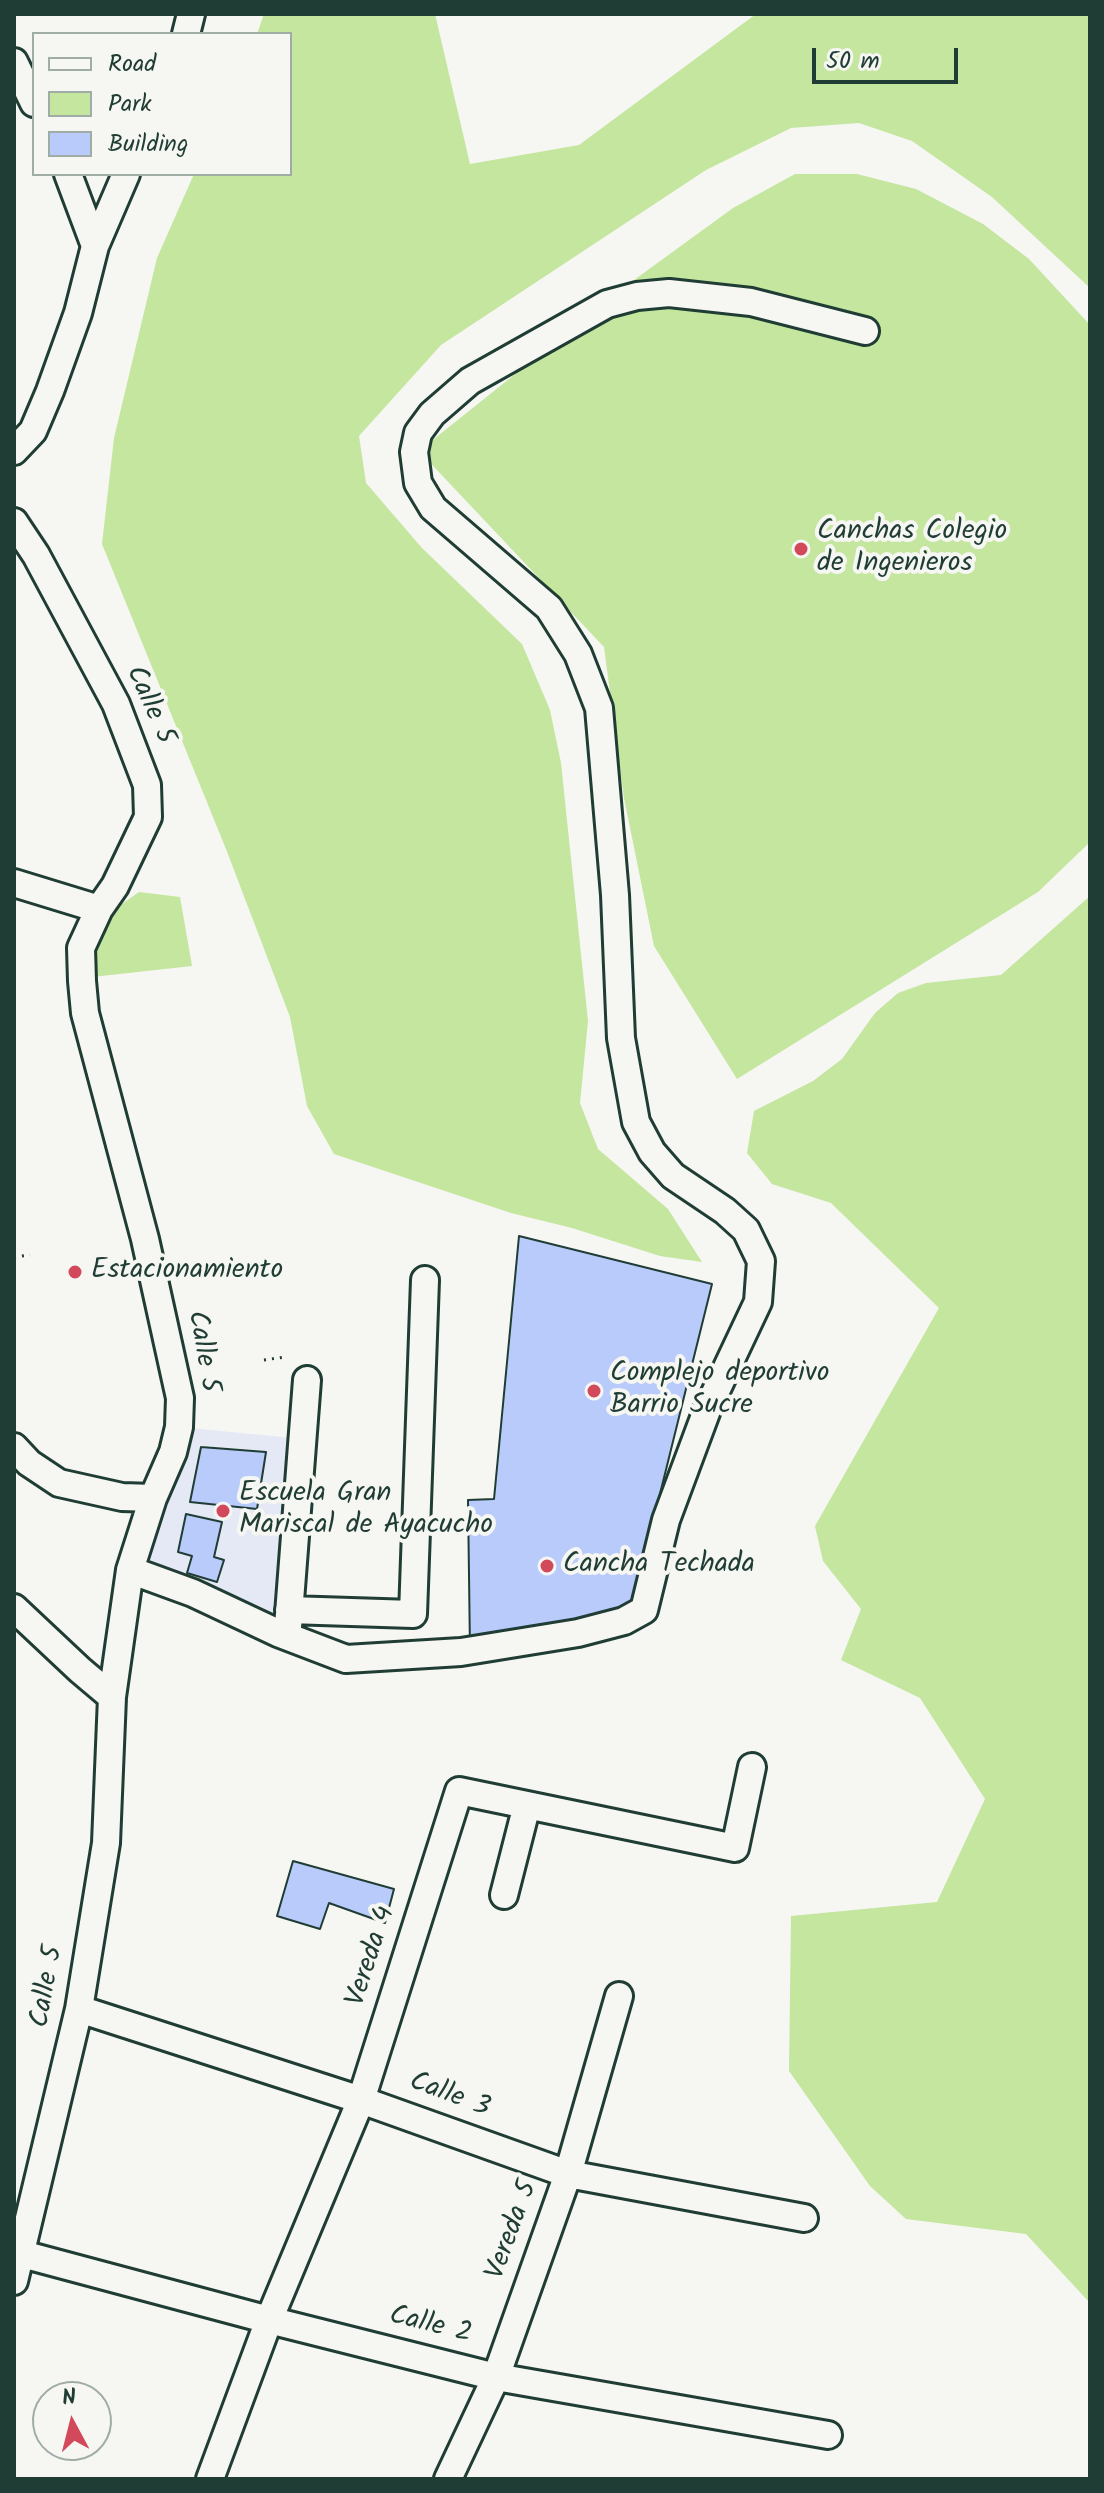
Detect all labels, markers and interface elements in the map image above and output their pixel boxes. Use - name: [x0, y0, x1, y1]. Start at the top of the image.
- legend: [32, 32, 292, 176]
- scale bar: [816, 32, 962, 82]
- text: 50 m: [826, 42, 880, 81]
- text: Road: [108, 45, 156, 84]
- text: Park: [108, 85, 152, 124]
- text: Building: [108, 125, 188, 164]
- place label: Canchas Colegio de Ingenieros: [817, 516, 1007, 582]
- marker: Canchas Colegio de Ingenieros: [792, 540, 810, 558]
- street label: Calle 5: [116, 661, 180, 751]
- place label: Estacionamiento: [91, 1255, 283, 1289]
- marker: Estacionamiento: [66, 1263, 84, 1281]
- street label: Calle 5: [177, 1308, 225, 1396]
- place label: Complejo deportivo Barrio Sucre: [610, 1358, 830, 1424]
- marker: Complejo deportivo Barrio Sucre: [585, 1382, 603, 1400]
- place label: Escuela Gran Mariscal de Ayacucho: [239, 1478, 493, 1544]
- marker: Escuela Gran Mariscal de Ayacucho: [214, 1502, 232, 1520]
- place label: Cancha Techada: [563, 1549, 755, 1583]
- marker: Cancha Techada: [538, 1557, 556, 1575]
- street label: Vereda 4: [341, 1903, 405, 2011]
- street label: Calle 5: [25, 1943, 73, 2031]
- street label: Calle 3: [404, 2067, 494, 2127]
- street label: Vereda 5: [481, 2177, 547, 2285]
- street label: Calle 2: [385, 2301, 475, 2353]
- text: N: [60, 2380, 78, 2417]
- north arrow: [32, 2381, 112, 2461]

